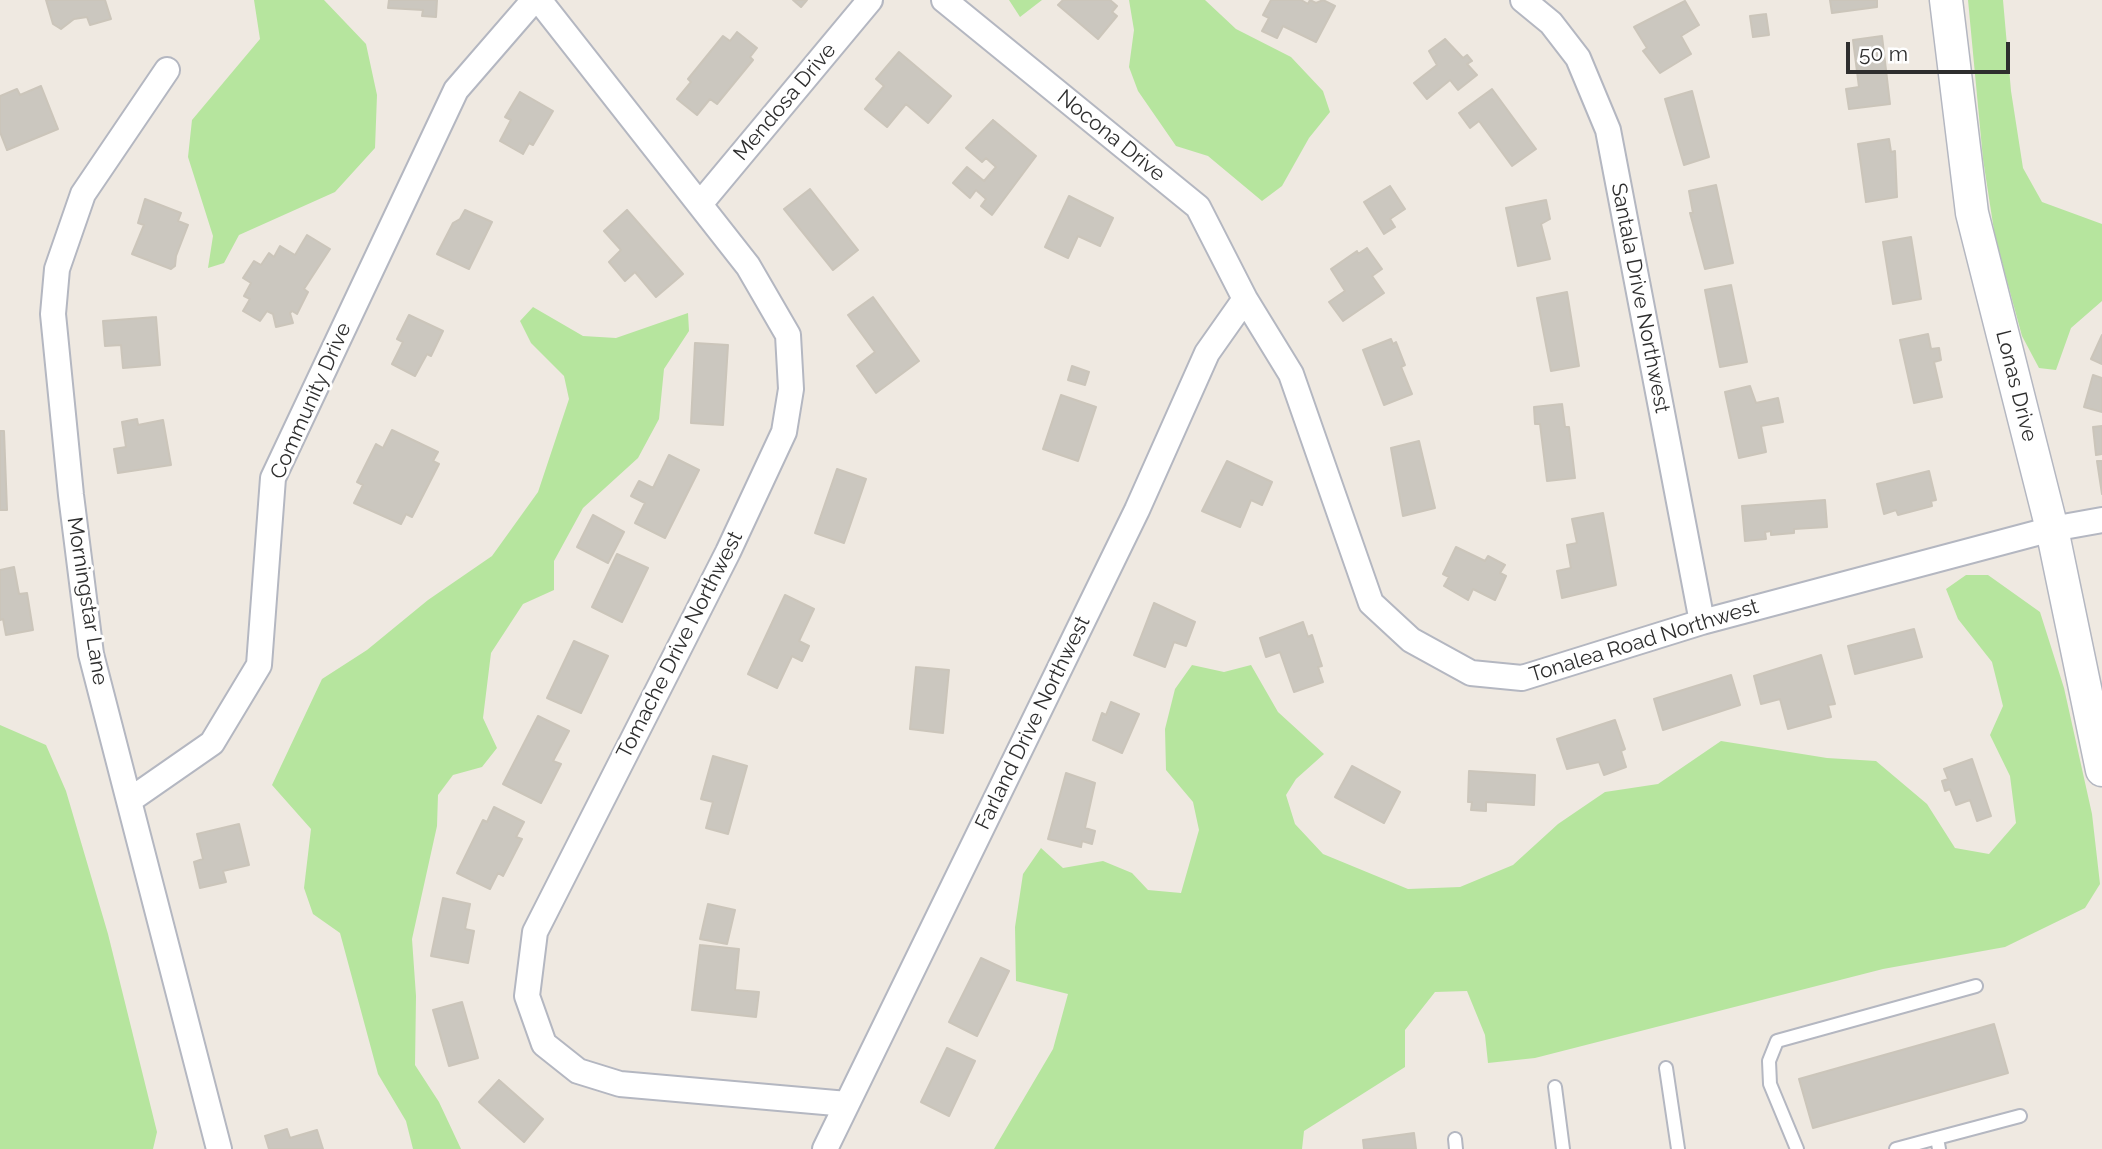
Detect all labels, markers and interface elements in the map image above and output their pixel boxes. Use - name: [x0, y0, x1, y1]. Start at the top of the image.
- scale bar: [1850, 28, 2014, 72]
- street label: Mendosa Drive: [729, 38, 841, 166]
- text: 50 m: [1859, 41, 1908, 66]
- street label: Nocona Drive: [1052, 85, 1170, 187]
- street label: Santala Drive Northwest: [1605, 181, 1675, 415]
- street label: Community Drive: [265, 319, 357, 483]
- street label: Lonas Drive: [1990, 328, 2042, 444]
- street label: Morningstar Lane: [61, 515, 113, 687]
- street label: Tomache Drive Northwest: [612, 527, 748, 763]
- street label: Tonalea Road Northwest: [1526, 594, 1762, 688]
- street label: Farland Drive Northwest: [970, 612, 1096, 834]

